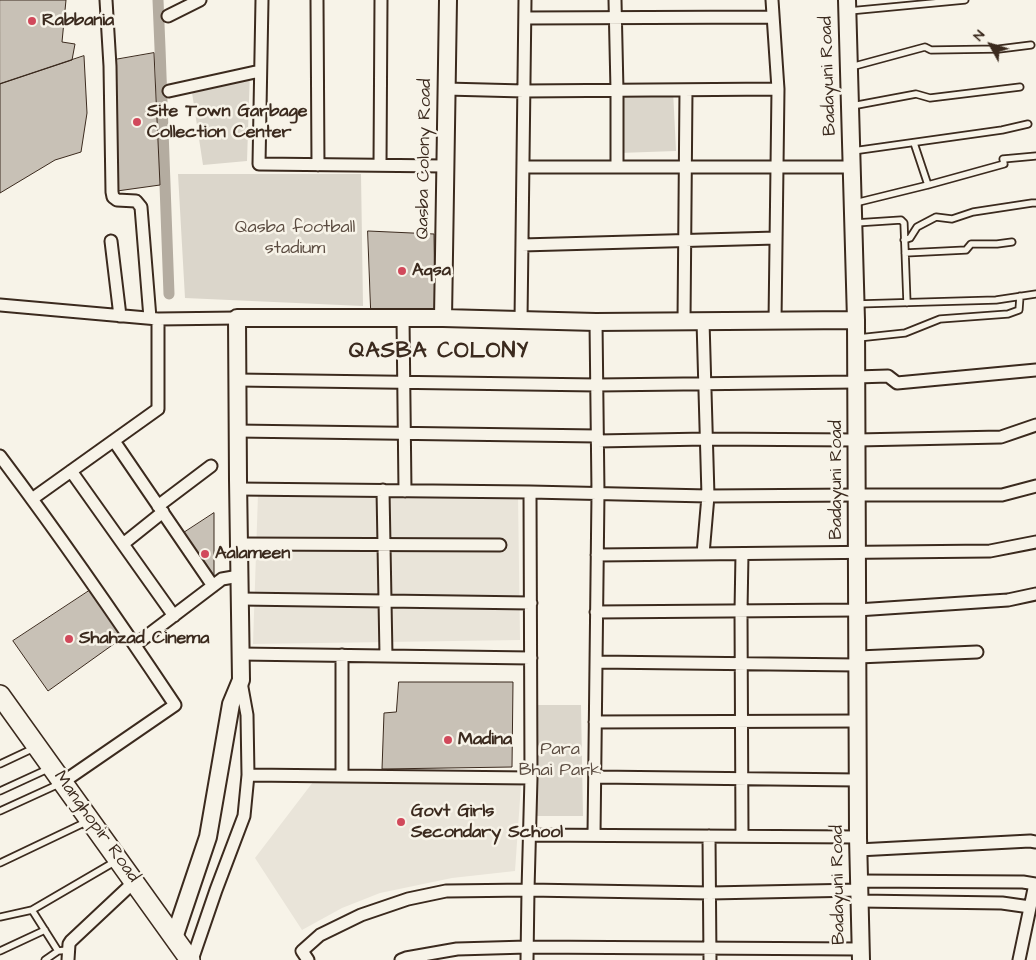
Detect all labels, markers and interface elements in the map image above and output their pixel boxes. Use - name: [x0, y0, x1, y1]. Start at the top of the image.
- place label: Rabbania: [42, 10, 114, 32]
- marker: Rabbania: [26, 15, 38, 27]
- street label: Badayuni Road: [816, 16, 842, 136]
- north arrow: [966, 20, 1016, 70]
- text: N: [969, 26, 990, 45]
- street label: Qasba Colony Road: [413, 78, 437, 240]
- place label: Site Town Garbage Collection Center: [147, 101, 307, 144]
- marker: Site Town Garbage Collection Center: [131, 116, 143, 128]
- park label: Qasba football stadium: [235, 217, 355, 260]
- place label: Aqsa: [412, 260, 451, 282]
- marker: Aqsa: [396, 265, 408, 277]
- district label: QASBA COLONY: [347, 339, 531, 365]
- street label: Badayuni Road: [826, 420, 848, 540]
- place label: Aalameen: [215, 543, 290, 565]
- marker: Aalameen: [199, 548, 211, 560]
- place label: Shahzad Cinema: [79, 628, 209, 650]
- marker: Shahzad Cinema: [63, 633, 75, 645]
- place label: Madina: [458, 729, 512, 751]
- marker: Madina: [442, 734, 454, 746]
- park label: Para Bhai Park: [519, 739, 601, 782]
- street label: Manghopir Road: [48, 767, 144, 887]
- place label: Govt Girls Secondary School: [411, 801, 563, 844]
- marker: Govt Girls Secondary School: [395, 816, 407, 828]
- street label: Badayuni Road: [827, 825, 851, 945]

